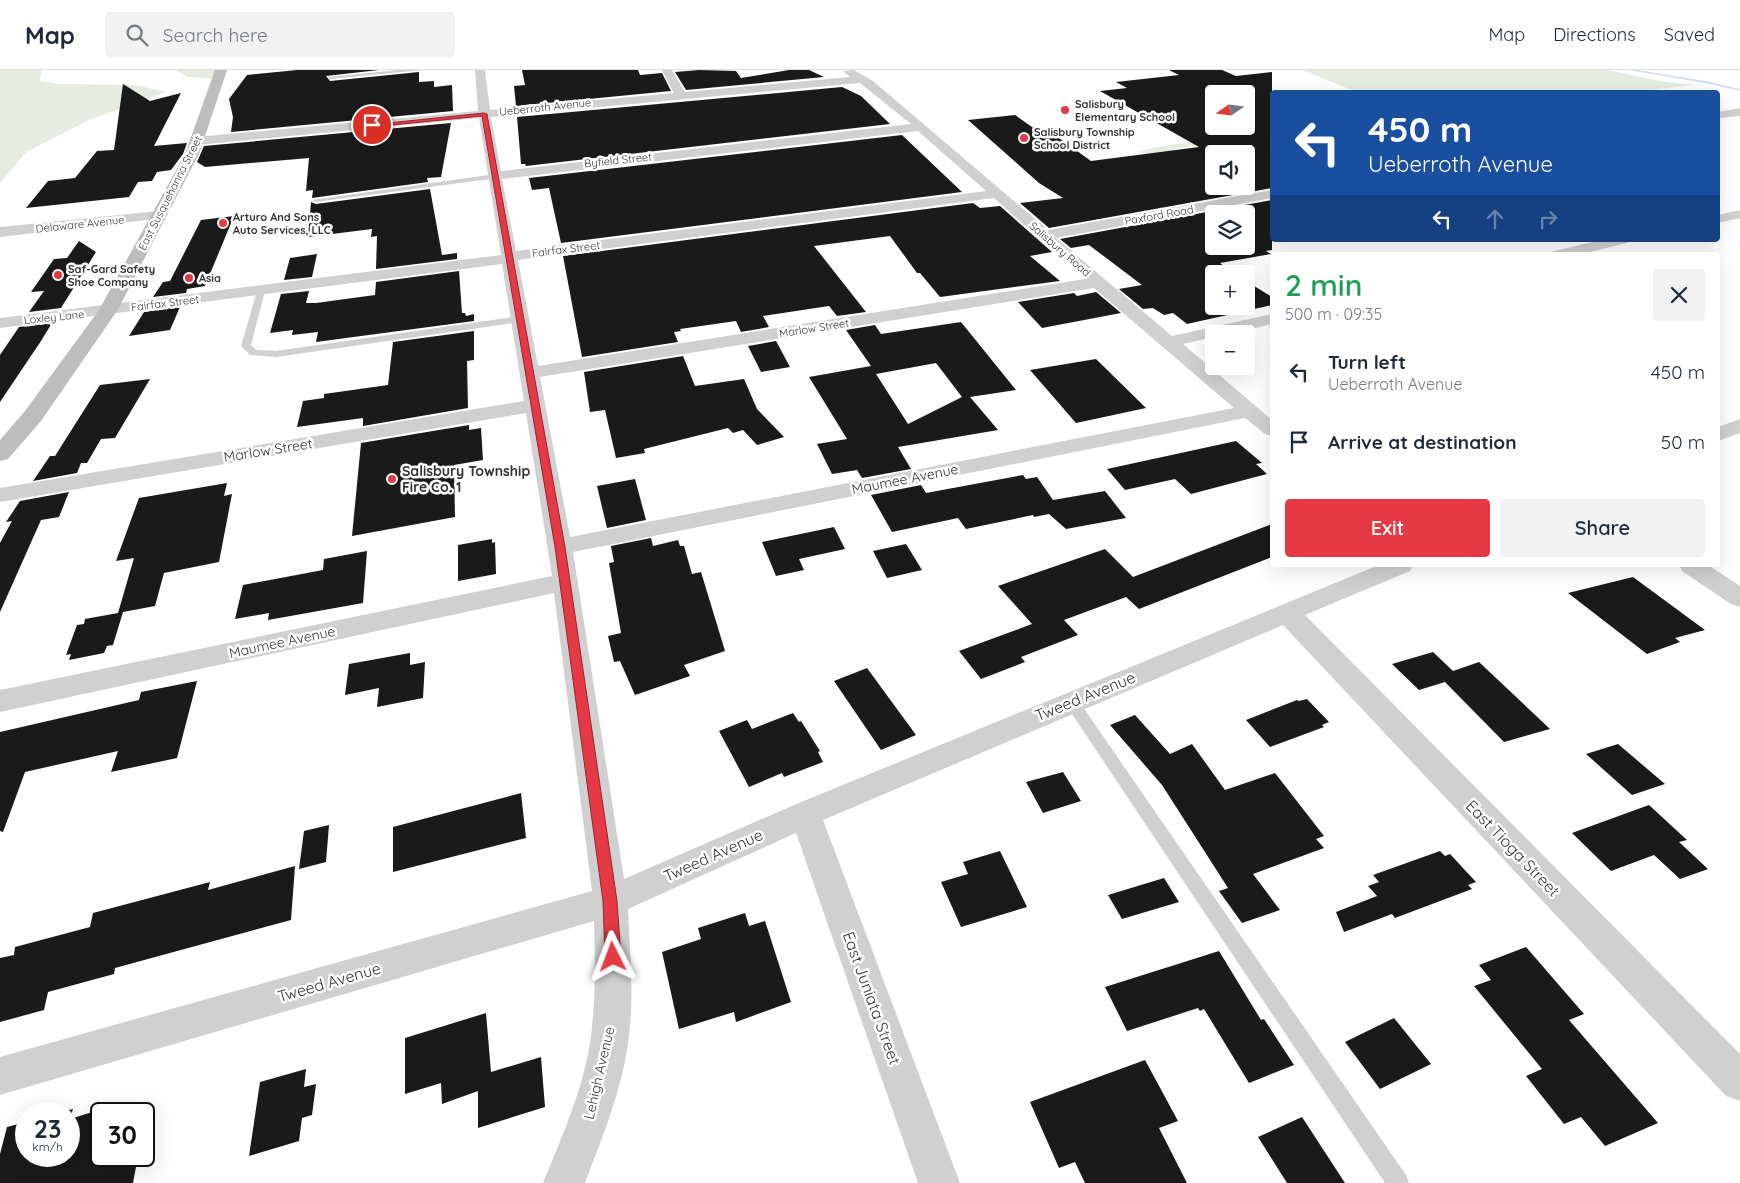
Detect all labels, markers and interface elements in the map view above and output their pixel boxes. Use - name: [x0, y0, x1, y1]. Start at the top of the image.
- search box: [105, 12, 455, 57]
- text: Map: [25, 20, 75, 50]
- icon: search: [123, 21, 151, 49]
- text: Search here: [163, 23, 268, 47]
- text: Map: [1488, 23, 1525, 46]
- text: Directions: [1553, 23, 1636, 46]
- text: Saved: [1664, 23, 1715, 46]
- north arrow: [1205, 85, 1255, 135]
- map controls: [1205, 85, 1255, 375]
- street label: Ueberroth Avenue: [498, 95, 592, 119]
- place label: Salisbury Elementary School: [1075, 97, 1175, 124]
- pin: [351, 104, 393, 146]
- marker: Salisbury Elementary School: [1059, 104, 1071, 116]
- text: 450 m: [1368, 107, 1472, 151]
- icon: left: [1285, 110, 1350, 175]
- icon: arrive: [358, 111, 386, 139]
- place label: Salisbury Township School District: [1034, 125, 1135, 152]
- marker: Salisbury Township School District: [1018, 132, 1030, 144]
- street label: East Susquehanna Street: [135, 133, 205, 253]
- button: sound: [1205, 145, 1255, 195]
- street label: Byfield Street: [583, 149, 653, 171]
- text: Ueberroth Avenue: [1368, 150, 1553, 178]
- street label: Paxford Road: [1123, 202, 1195, 228]
- button: layers: [1205, 205, 1255, 255]
- icon: left: [1428, 205, 1456, 233]
- icon: ahead: [1481, 205, 1509, 233]
- icon: right: [1534, 205, 1562, 233]
- place label: Arturo And Sons Auto Services, LLC: [233, 210, 331, 237]
- street label: Delaware Avenue: [35, 212, 125, 236]
- marker: Arturo And Sons Auto Services, LLC: [217, 217, 229, 229]
- street label: Salisbury Road: [1027, 219, 1093, 279]
- street label: Fairfax Street: [531, 238, 601, 260]
- place label: Saf-Gard Safety Shoe Company: [68, 262, 155, 289]
- button: +: [1205, 265, 1255, 315]
- text: 2 min: [1285, 266, 1362, 304]
- marker: Saf-Gard Safety Shoe Company: [52, 269, 64, 281]
- button: close: [1653, 269, 1705, 321]
- place label: Asia: [199, 271, 221, 285]
- marker: Asia: [183, 272, 195, 284]
- street label: Fairfax Street: [130, 292, 200, 314]
- text: 500 m · 09:35: [1285, 304, 1382, 324]
- street label: Loxley Lane: [23, 307, 85, 327]
- street label: Marlow Street: [778, 316, 850, 340]
- button: −: [1205, 325, 1255, 375]
- text: Turn left: [1328, 350, 1406, 374]
- icon: left: [1285, 358, 1313, 386]
- text: 450 m: [1651, 360, 1705, 384]
- text: Ueberroth Avenue: [1328, 374, 1462, 394]
- icon: arrive: [1285, 428, 1313, 456]
- text: Arrive at destination: [1328, 430, 1517, 454]
- text: 50 m: [1661, 430, 1705, 454]
- street label: Marlow Street: [222, 434, 314, 466]
- street label: Maumee Avenue: [850, 460, 960, 498]
- place label: Salisbury Township Fire Co. 1: [402, 462, 530, 496]
- marker: Salisbury Township Fire Co. 1: [386, 473, 398, 485]
- button: Exit: [1285, 499, 1490, 557]
- button: Share: [1500, 499, 1705, 557]
- street label: Maumee Avenue: [227, 622, 337, 662]
- street label: Tweed Avenue: [1032, 667, 1138, 725]
- street label: East Tioga Street: [1462, 796, 1564, 900]
- street label: Tweed Avenue: [660, 824, 766, 886]
- street label: East Juniata Street: [839, 929, 905, 1067]
- position arrow: [586, 930, 638, 982]
- street label: Tweed Avenue: [275, 958, 383, 1006]
- street label: Lehigh Avenue: [580, 1025, 618, 1121]
- speed limit sign: 30: [90, 1102, 155, 1167]
- text: 23: [34, 1113, 61, 1144]
- text: km/h: [32, 1139, 63, 1154]

